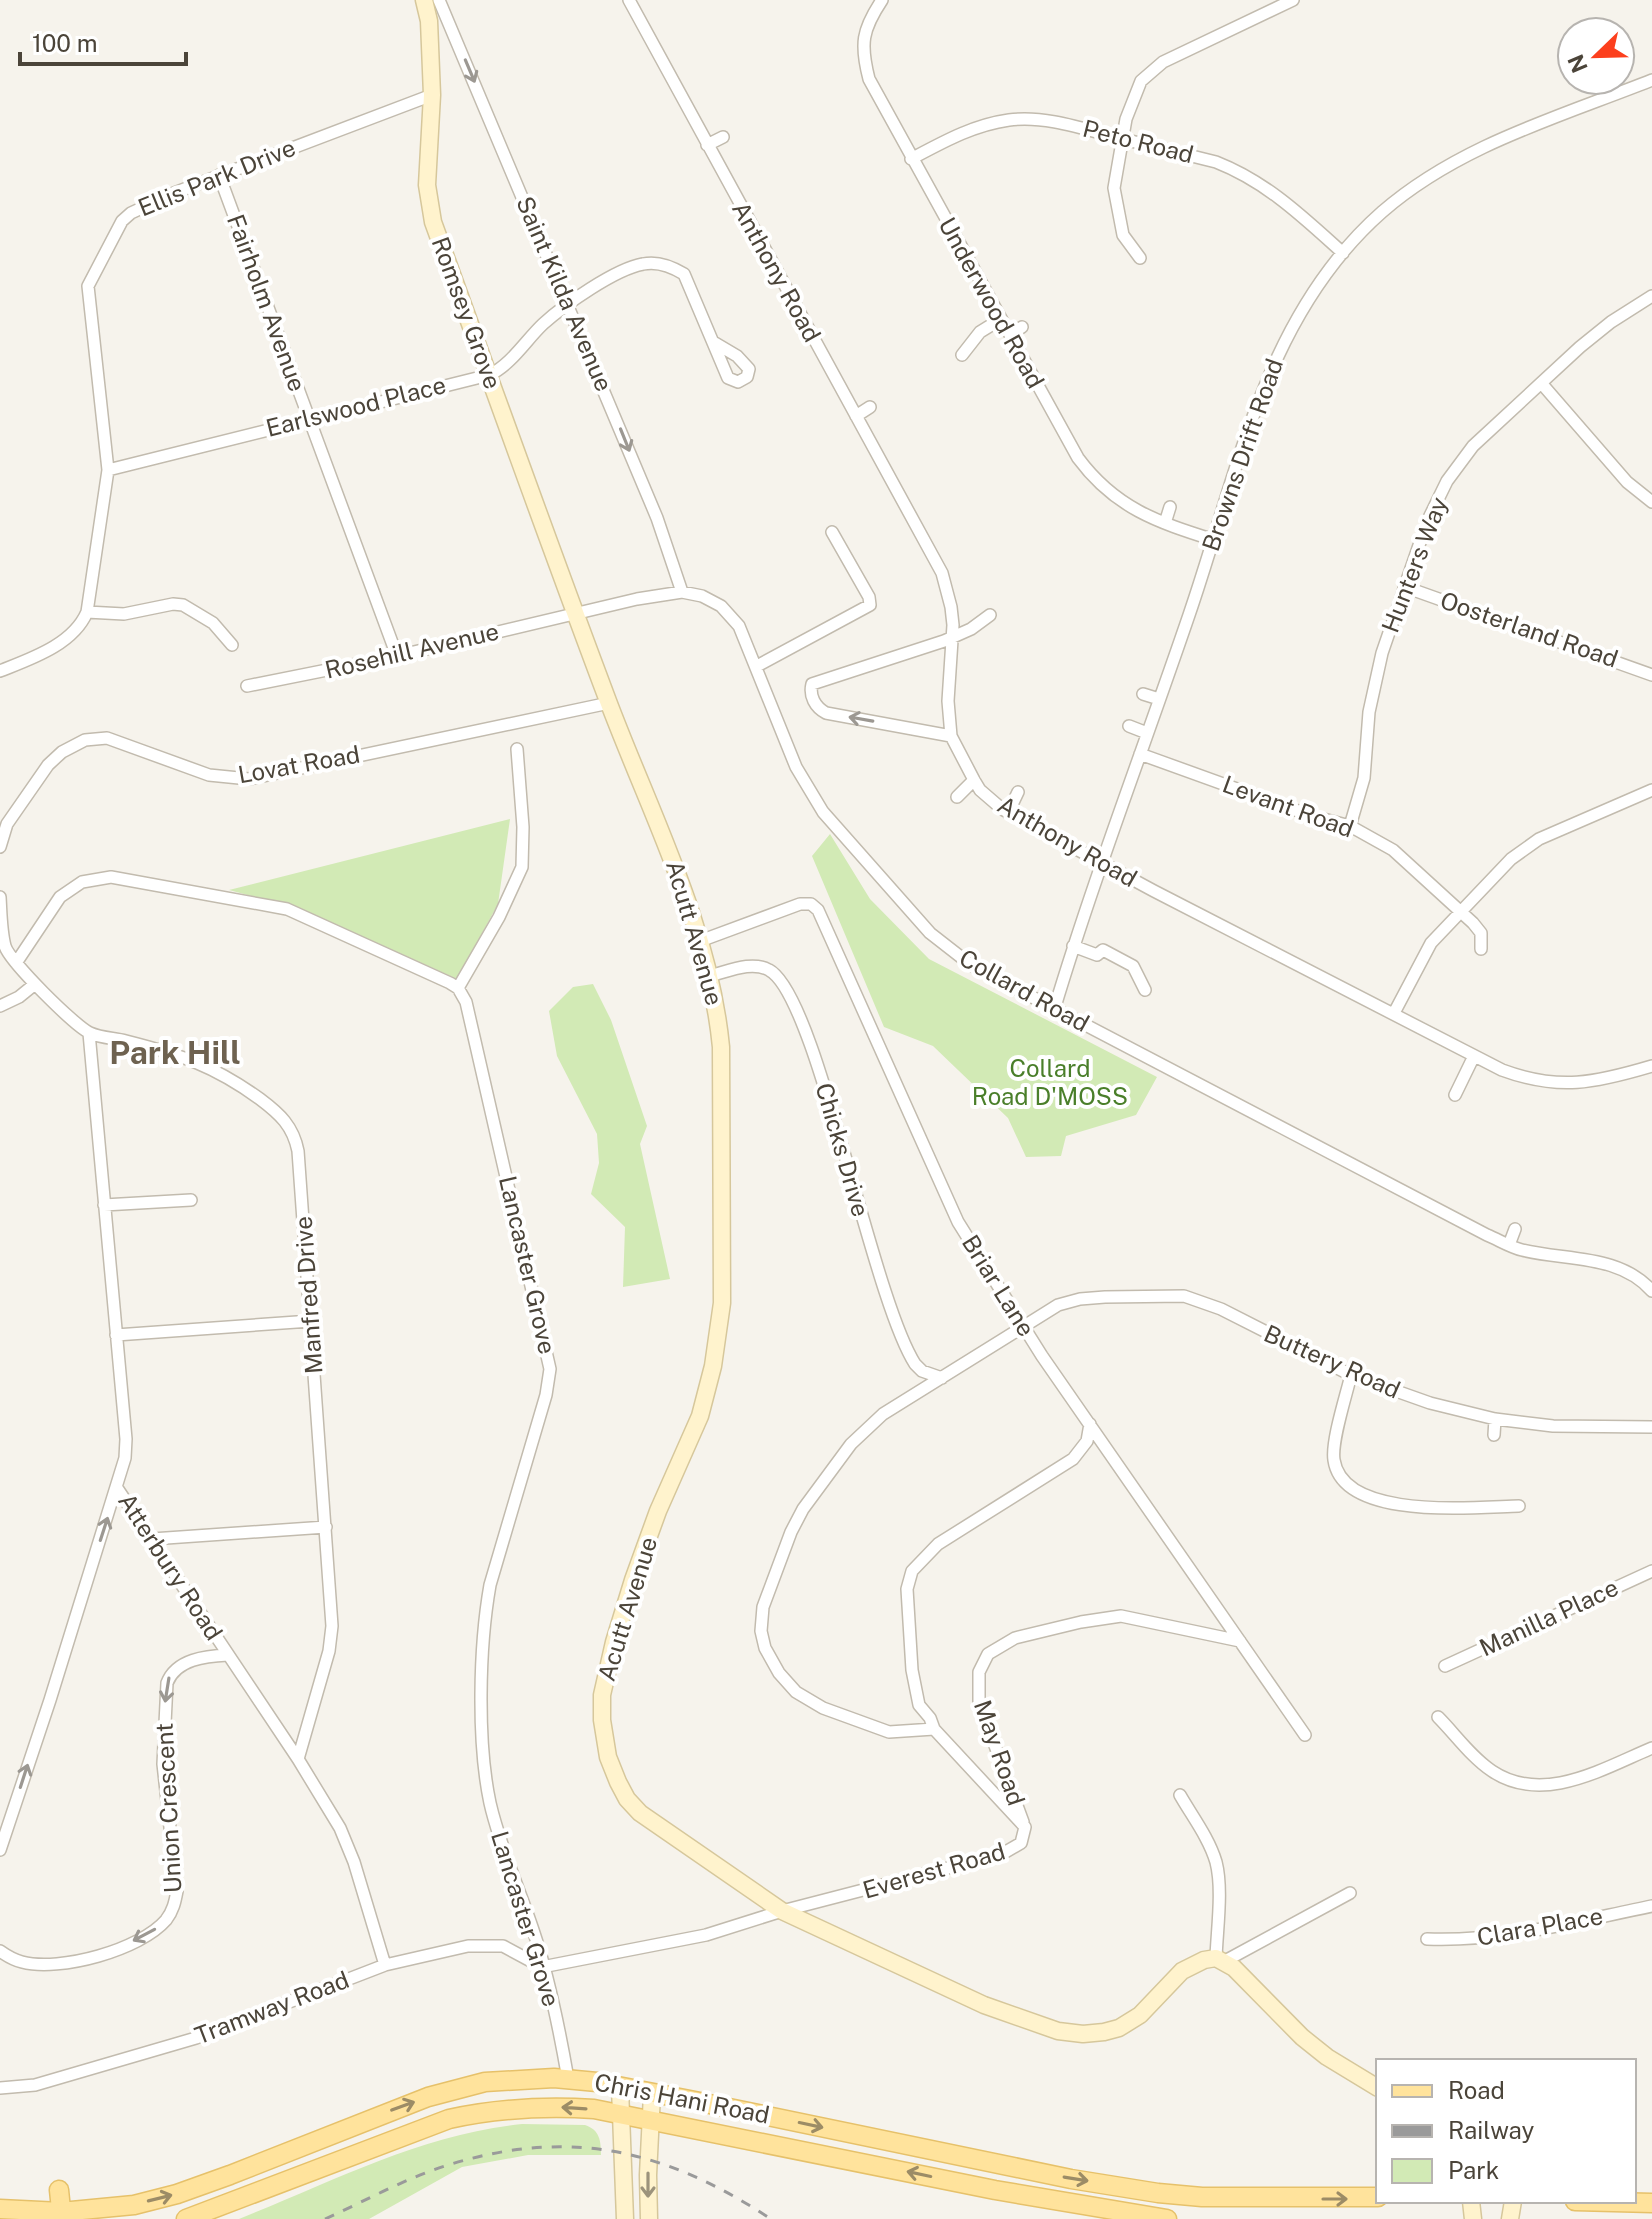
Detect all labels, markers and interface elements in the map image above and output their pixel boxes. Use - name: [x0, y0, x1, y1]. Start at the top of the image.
- scale bar: [20, 16, 186, 66]
- north arrow: [1556, 16, 1636, 96]
- text: 100 m: [32, 29, 98, 57]
- text: N: [1562, 51, 1593, 77]
- one-way arrow: [463, 59, 478, 83]
- street label: Peto Road: [1080, 114, 1197, 168]
- street label: Ellis Park Drive: [134, 133, 299, 221]
- street label: Saint Kilda Avenue: [511, 192, 619, 395]
- street label: Anthony Road: [727, 197, 827, 347]
- street label: Fairholm Avenue: [222, 210, 312, 395]
- street label: Underwood Road: [933, 212, 1050, 393]
- street label: Romsey Grove: [426, 233, 507, 393]
- street label: Browns Drift Road: [1196, 355, 1288, 555]
- street label: Earlswood Place: [263, 370, 449, 442]
- one-way arrow: [619, 427, 634, 452]
- street label: Hunters Way: [1375, 493, 1453, 636]
- street label: Oosterland Road: [1437, 586, 1622, 673]
- street label: Rosehill Avenue: [322, 616, 501, 684]
- one-way arrow: [848, 711, 874, 726]
- street label: Lovat Road: [236, 740, 362, 789]
- street label: Levant Road: [1219, 769, 1358, 843]
- street label: Anthony Road: [993, 790, 1142, 892]
- street label: Acutt Avenue: [661, 857, 729, 1008]
- street label: Collard Road: [955, 943, 1094, 1037]
- district label: Park Hill: [109, 1034, 241, 1071]
- park label: Collard Road D'MOSS: [972, 1054, 1128, 1110]
- street label: Chicks Drive: [811, 1080, 875, 1220]
- street label: Lancaster Grove: [494, 1173, 562, 1357]
- street label: Manfred Drive: [289, 1215, 327, 1375]
- street label: Briar Lane: [957, 1230, 1041, 1341]
- street label: Buttery Road: [1260, 1319, 1405, 1404]
- street label: Atterbury Road: [113, 1488, 229, 1645]
- one-way arrow: [97, 1516, 112, 1541]
- street label: Acutt Avenue: [592, 1533, 662, 1684]
- street label: Manilla Place: [1475, 1573, 1622, 1661]
- one-way arrow: [159, 1677, 174, 1702]
- street label: May Road: [969, 1696, 1031, 1809]
- street label: Union Crescent: [150, 1722, 186, 1894]
- one-way arrow: [18, 1764, 32, 1789]
- street label: Lancaster Grove: [486, 1828, 566, 2010]
- street label: Everest Road: [859, 1836, 1008, 1904]
- street label: Clara Place: [1475, 1901, 1605, 1951]
- one-way arrow: [133, 1927, 157, 1943]
- street label: Tramway Road: [191, 1965, 353, 2049]
- legend: [1376, 2059, 1636, 2203]
- street label: Chris Hani Road: [592, 2067, 772, 2129]
- text: Road: [1448, 2076, 1505, 2104]
- one-way arrow: [390, 2097, 415, 2112]
- one-way arrow: [561, 2100, 588, 2115]
- text: Railway: [1448, 2116, 1534, 2144]
- one-way arrow: [798, 2118, 824, 2133]
- text: Park: [1448, 2156, 1499, 2184]
- one-way arrow: [907, 2166, 932, 2181]
- one-way arrow: [641, 2171, 656, 2198]
- one-way arrow: [1063, 2173, 1088, 2188]
- one-way arrow: [147, 2190, 173, 2205]
- one-way arrow: [1321, 2191, 1348, 2207]

